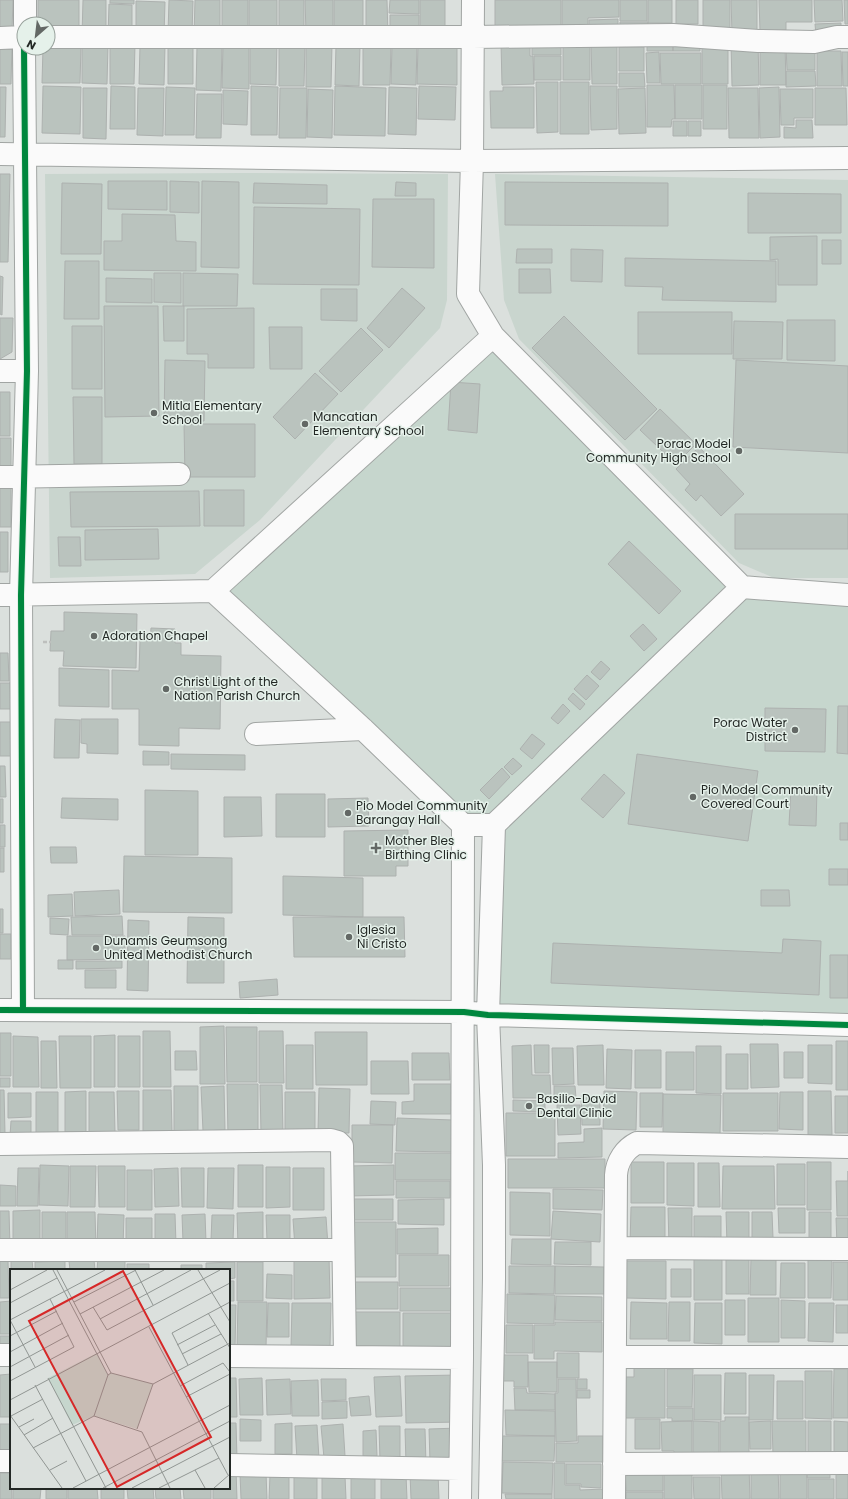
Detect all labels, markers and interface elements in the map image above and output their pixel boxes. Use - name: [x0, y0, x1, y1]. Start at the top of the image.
- north arrow: [16, 16, 56, 56]
- text: N: [24, 36, 39, 54]
- place label: Mitla Elementary School: [162, 397, 262, 428]
- marker: Mitla Elementary School: [149, 408, 159, 418]
- place label: Mancatian Elementary School: [313, 408, 424, 439]
- marker: Mancatian Elementary School: [300, 419, 310, 429]
- place label: Porac Model Community High School: [586, 435, 731, 466]
- marker: Porac Model Community High School: [734, 446, 744, 456]
- place label: Adoration Chapel: [102, 627, 208, 644]
- marker: Adoration Chapel: [89, 631, 99, 641]
- place label: Christ Light of the Nation Parish Church: [174, 673, 300, 704]
- marker: Christ Light of the Nation Parish Church: [161, 684, 171, 694]
- place label: Porac Water District: [713, 714, 788, 745]
- marker: Porac Water District: [790, 725, 800, 735]
- place label: Pio Model Community Covered Court: [701, 781, 833, 812]
- marker: Pio Model Community Covered Court: [688, 792, 698, 802]
- place label: Pio Model Community Barangay Hall: [356, 797, 488, 828]
- marker: Pio Model Community Barangay Hall: [343, 808, 353, 818]
- place label: Mother Bles Birthing Clinic: [385, 832, 467, 863]
- marker: Mother Bles Birthing Clinic: [370, 842, 382, 854]
- place label: Iglesia Ni Cristo: [357, 921, 407, 952]
- place label: Dunamis Geumsong United Methodist Church: [104, 932, 252, 963]
- marker: Iglesia Ni Cristo: [344, 932, 354, 942]
- marker: Dunamis Geumsong United Methodist Church: [91, 943, 101, 953]
- place label: Basilio-David Dental Clinic: [537, 1090, 616, 1121]
- marker: Basilio-David Dental Clinic: [524, 1101, 534, 1111]
- inset map: [10, 1269, 230, 1489]

